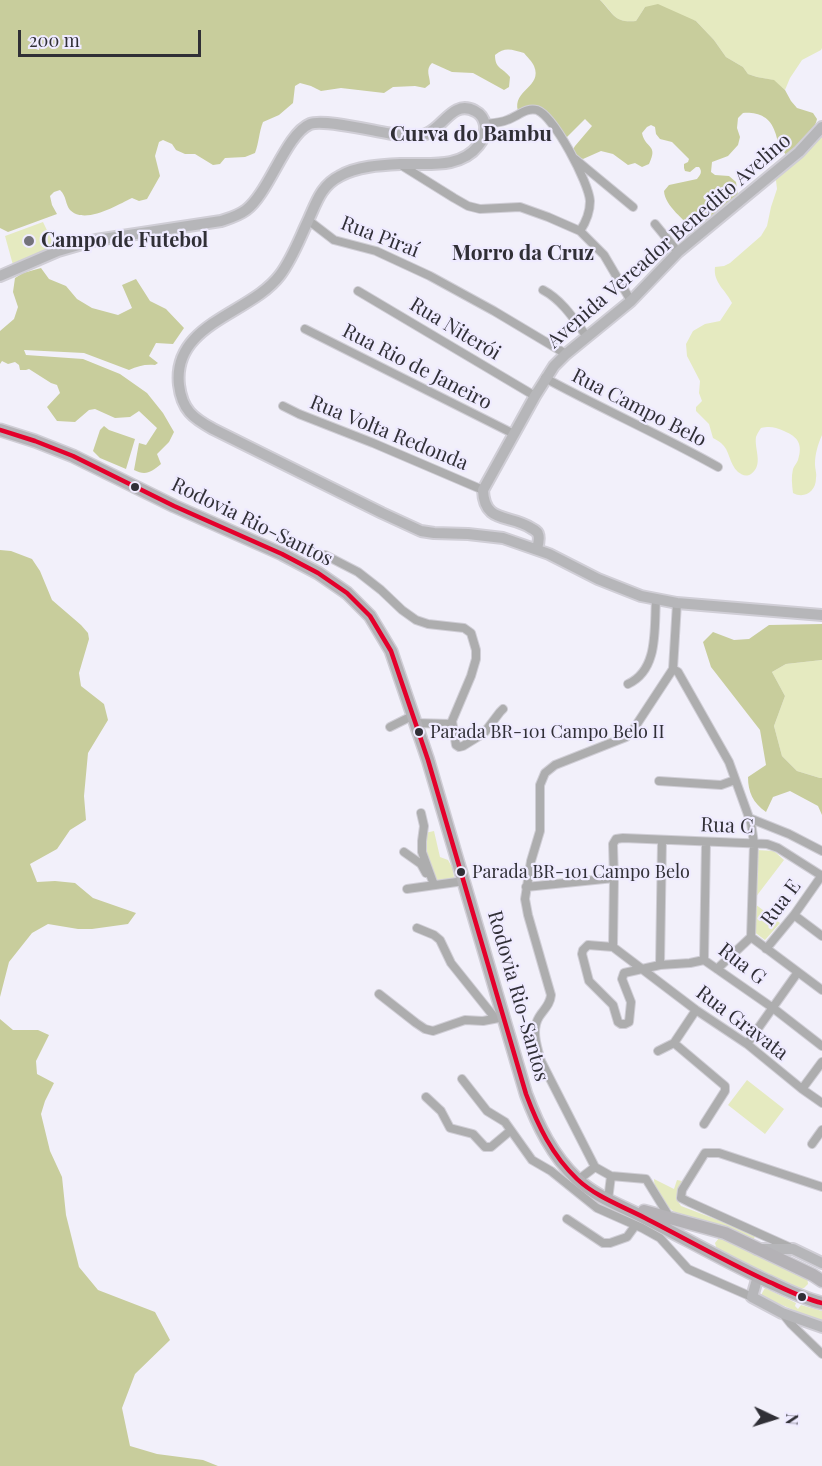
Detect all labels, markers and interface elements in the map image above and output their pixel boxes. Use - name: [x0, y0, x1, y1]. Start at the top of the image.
- scale bar: [21, 18, 204, 56]
- text: 200 m: [29, 28, 80, 52]
- district label: Curva do Bambu: [390, 121, 552, 147]
- street label: Avenida Vereador Benedito Avelino: [542, 129, 796, 353]
- street label: Rua Piraí: [338, 211, 422, 263]
- place label: Campo de Futebol: [41, 229, 208, 253]
- marker: Campo de Futebol: [22, 234, 36, 248]
- district label: Morro da Cruz: [452, 240, 594, 266]
- street label: Rua Niterói: [405, 293, 505, 365]
- street label: Rua Rio de Janeiro: [338, 319, 496, 415]
- street label: Rua Campo Belo: [568, 364, 710, 452]
- street label: Rua Volta Redonda: [306, 390, 472, 476]
- street label: Rodovia Rio-Santos: [167, 473, 337, 571]
- unlabelled marker: [129, 481, 141, 493]
- place label: Parada BR-101 Campo Belo II: [430, 721, 665, 743]
- marker: Parada BR-101 Campo Belo II: [413, 726, 425, 738]
- street label: Rua C: [700, 813, 754, 839]
- place label: Parada BR-101 Campo Belo: [472, 861, 690, 883]
- marker: Parada BR-101 Campo Belo: [455, 866, 467, 878]
- street label: Rua E: [756, 875, 806, 931]
- street label: Rodovia Rio-Santos: [482, 908, 554, 1084]
- street label: Rua G: [714, 938, 770, 990]
- street label: Rua Gravata: [691, 981, 793, 1065]
- unlabelled marker: [796, 1291, 808, 1303]
- north arrow: [744, 1388, 804, 1448]
- text: N: [782, 1413, 803, 1426]

